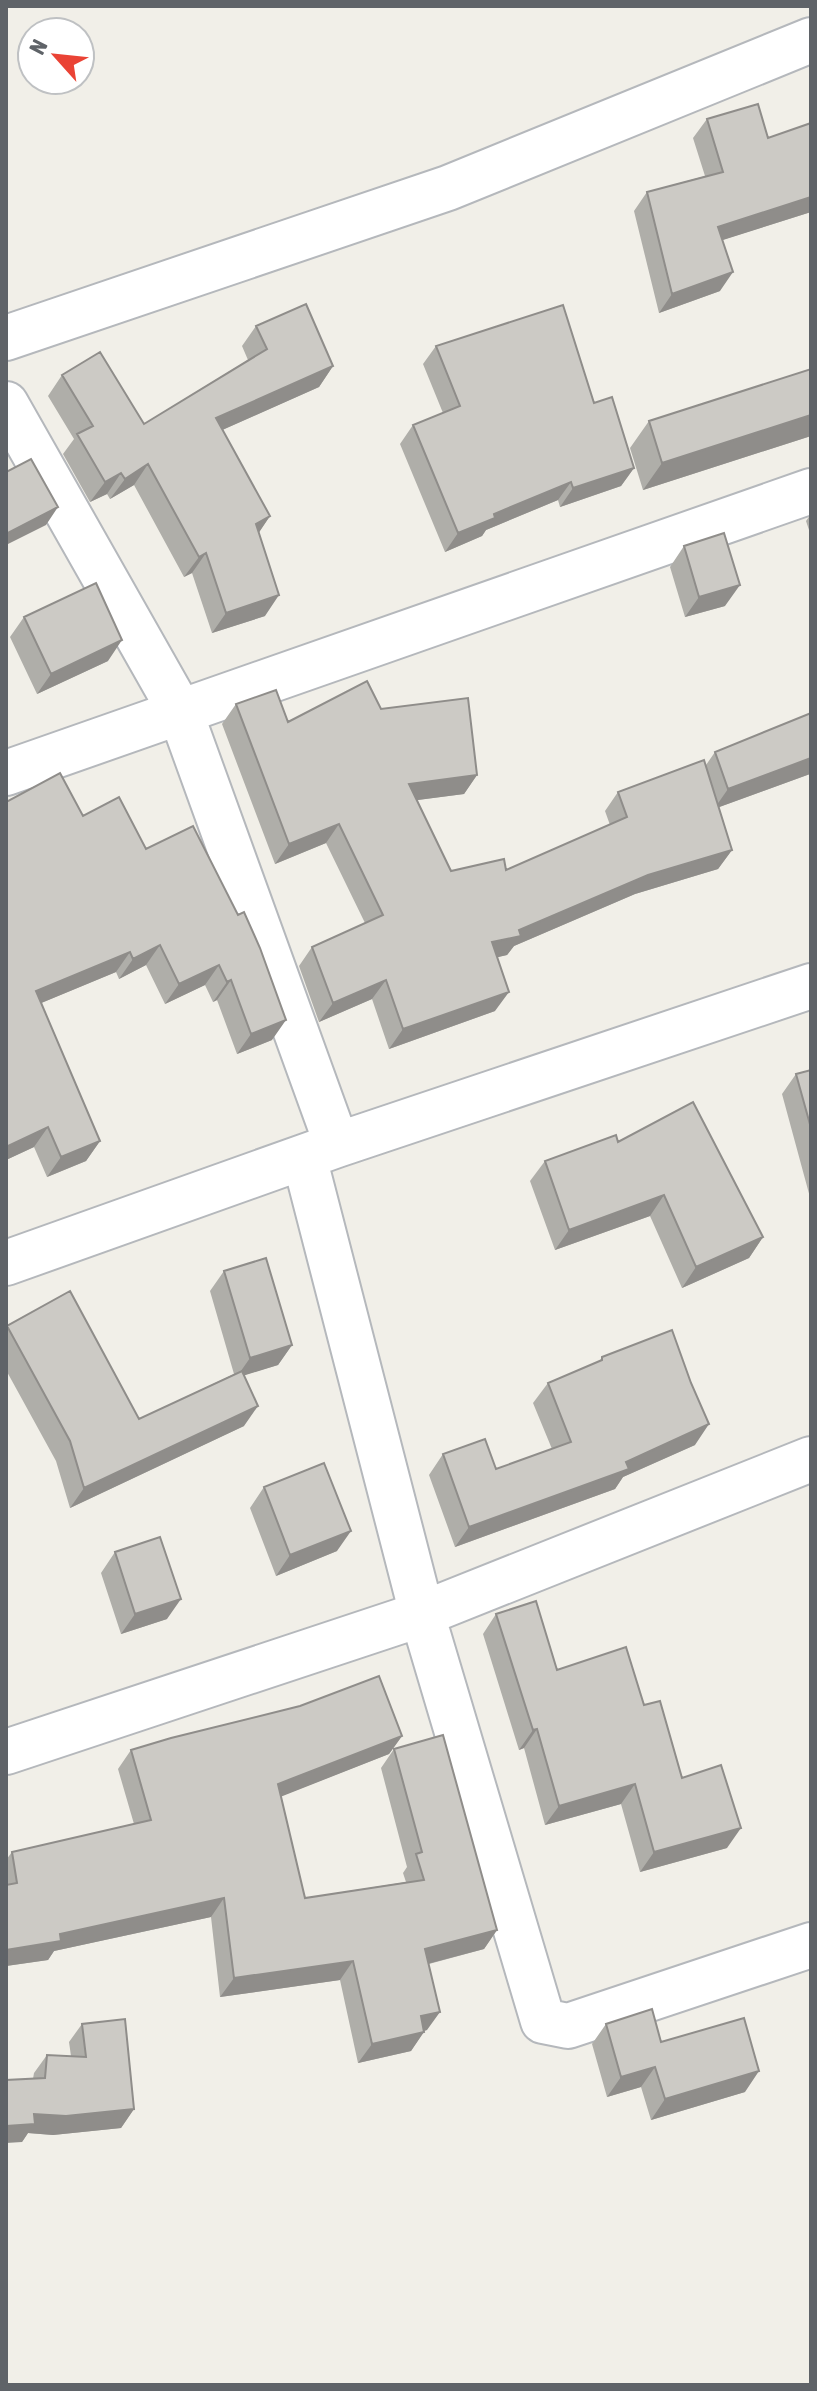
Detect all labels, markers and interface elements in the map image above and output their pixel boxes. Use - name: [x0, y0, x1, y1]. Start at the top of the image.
- north arrow: [16, 16, 96, 96]
- text: N: [24, 35, 53, 59]

